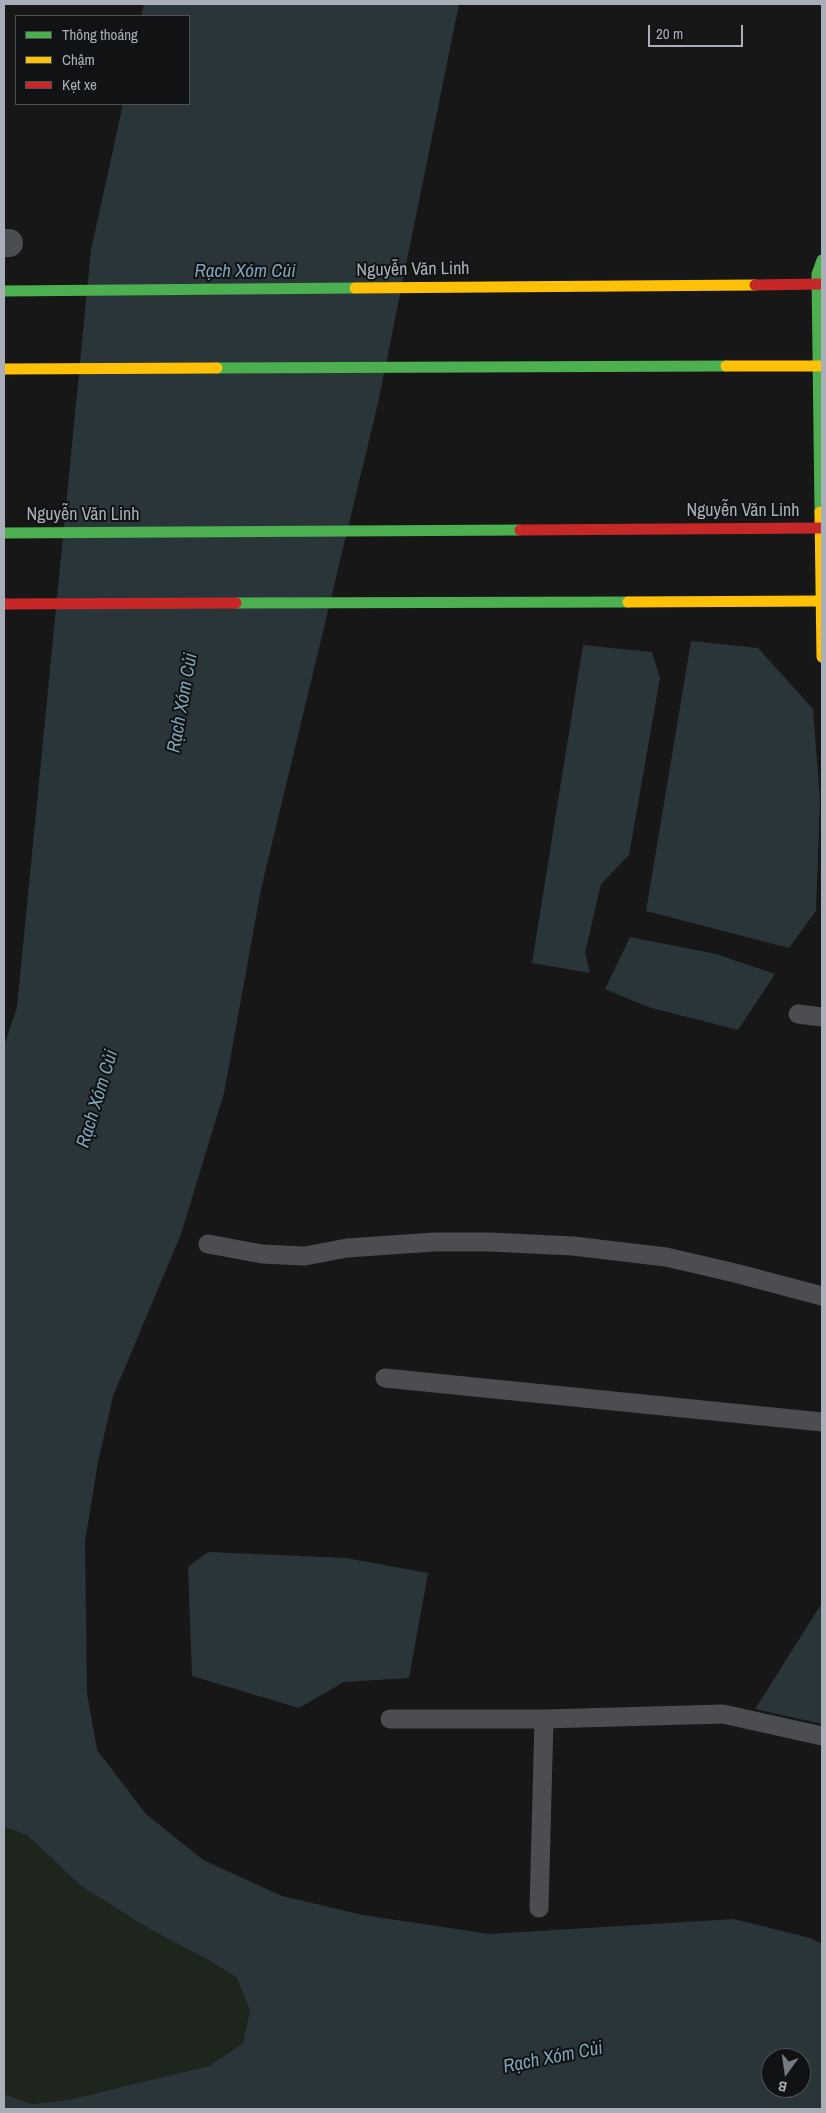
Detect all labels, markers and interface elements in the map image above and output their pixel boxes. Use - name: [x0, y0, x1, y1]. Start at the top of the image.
- legend: [15, 15, 190, 105]
- scale bar: [651, 15, 746, 47]
- text: 20 m: [656, 23, 683, 44]
- text: Thông thoáng: [62, 24, 138, 45]
- text: Chậm: [62, 49, 95, 70]
- text: Kẹt xe: [62, 74, 97, 95]
- street label: Nguyễn Văn Linh: [356, 258, 470, 282]
- water label: Rạch Xóm Củi: [195, 261, 295, 283]
- street label: Nguyễn Văn Linh: [687, 500, 799, 522]
- street label: Nguyễn Văn Linh: [27, 504, 139, 526]
- water label: Rạch Xóm Củi: [163, 651, 203, 755]
- water label: Rạch Xóm Củi: [72, 1047, 124, 1151]
- water label: Rạch Xóm Củi: [501, 2037, 605, 2079]
- north arrow: [761, 2048, 811, 2098]
- text: B: [776, 2077, 789, 2096]

